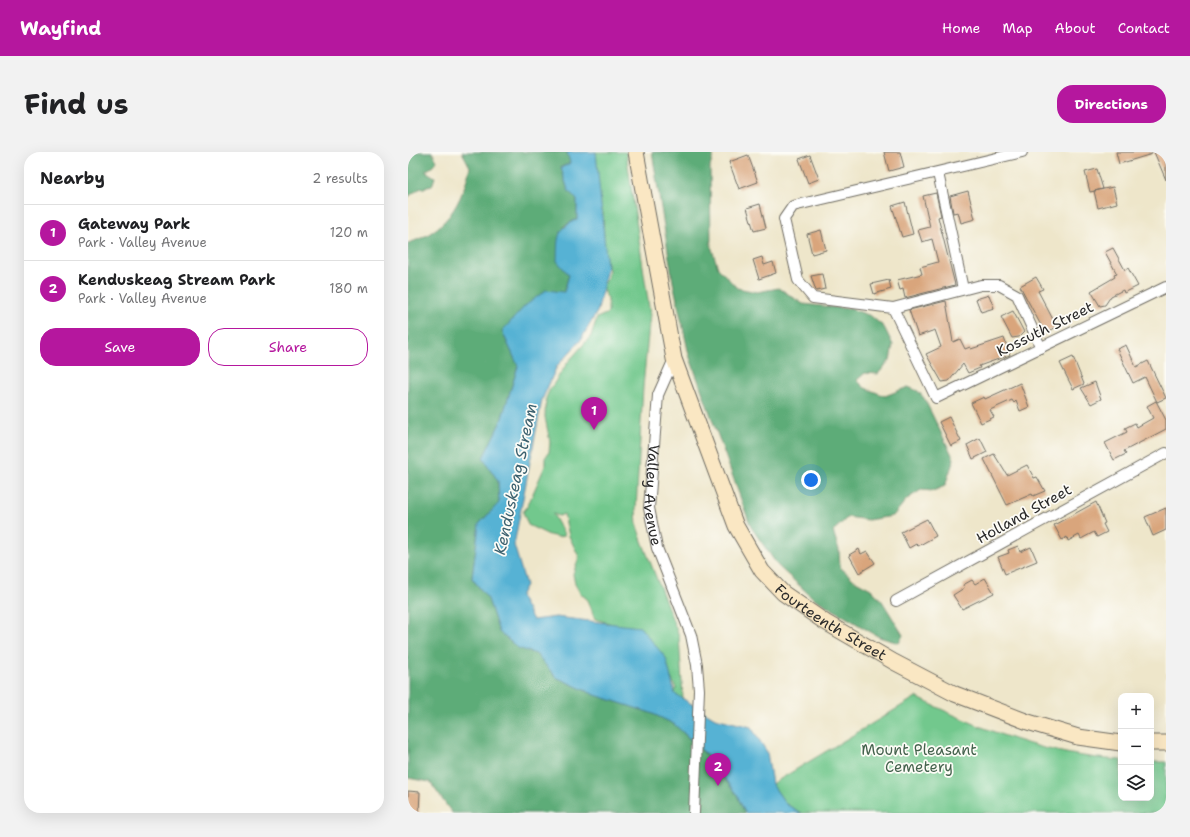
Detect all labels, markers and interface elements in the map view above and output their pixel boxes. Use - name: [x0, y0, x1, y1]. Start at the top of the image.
- text: Wayfind: [20, 16, 101, 41]
- text: Home: [942, 19, 981, 37]
- text: Map: [1003, 19, 1033, 37]
- text: About: [1055, 19, 1096, 37]
- text: Contact: [1118, 19, 1170, 37]
- text: Find us: [24, 85, 129, 123]
- button: Directions: [1057, 85, 1166, 123]
- text: Nearby: [40, 167, 105, 189]
- text: 2 results: [312, 170, 368, 187]
- text: Gateway Park: [78, 214, 190, 234]
- text: 1: [50, 224, 56, 241]
- text: 120 m: [330, 224, 368, 241]
- text: Park · Valley Avenue: [78, 234, 207, 251]
- text: Kenduskeag Stream Park: [78, 270, 276, 290]
- text: 2: [48, 280, 58, 297]
- text: 180 m: [329, 280, 368, 297]
- text: Park · Valley Avenue: [78, 290, 207, 307]
- street label: Kossuth Street: [993, 297, 1097, 361]
- button: Save: [40, 328, 200, 366]
- button: Share: [208, 328, 368, 366]
- pin: 1: [581, 397, 607, 430]
- water label: Kenduskeag Stream: [489, 401, 542, 557]
- street label: Valley Avenue: [639, 444, 666, 547]
- your location: [801, 470, 821, 490]
- street label: Holland Street: [973, 480, 1075, 548]
- street label: Fourteenth Street: [770, 580, 890, 665]
- map controls: [1118, 693, 1154, 801]
- button: +: [1118, 693, 1154, 729]
- button: −: [1118, 729, 1154, 765]
- park label: Mount Pleasant Cemetery: [861, 740, 977, 777]
- pin: 2: [705, 753, 731, 786]
- button: layers: [1118, 765, 1154, 801]

